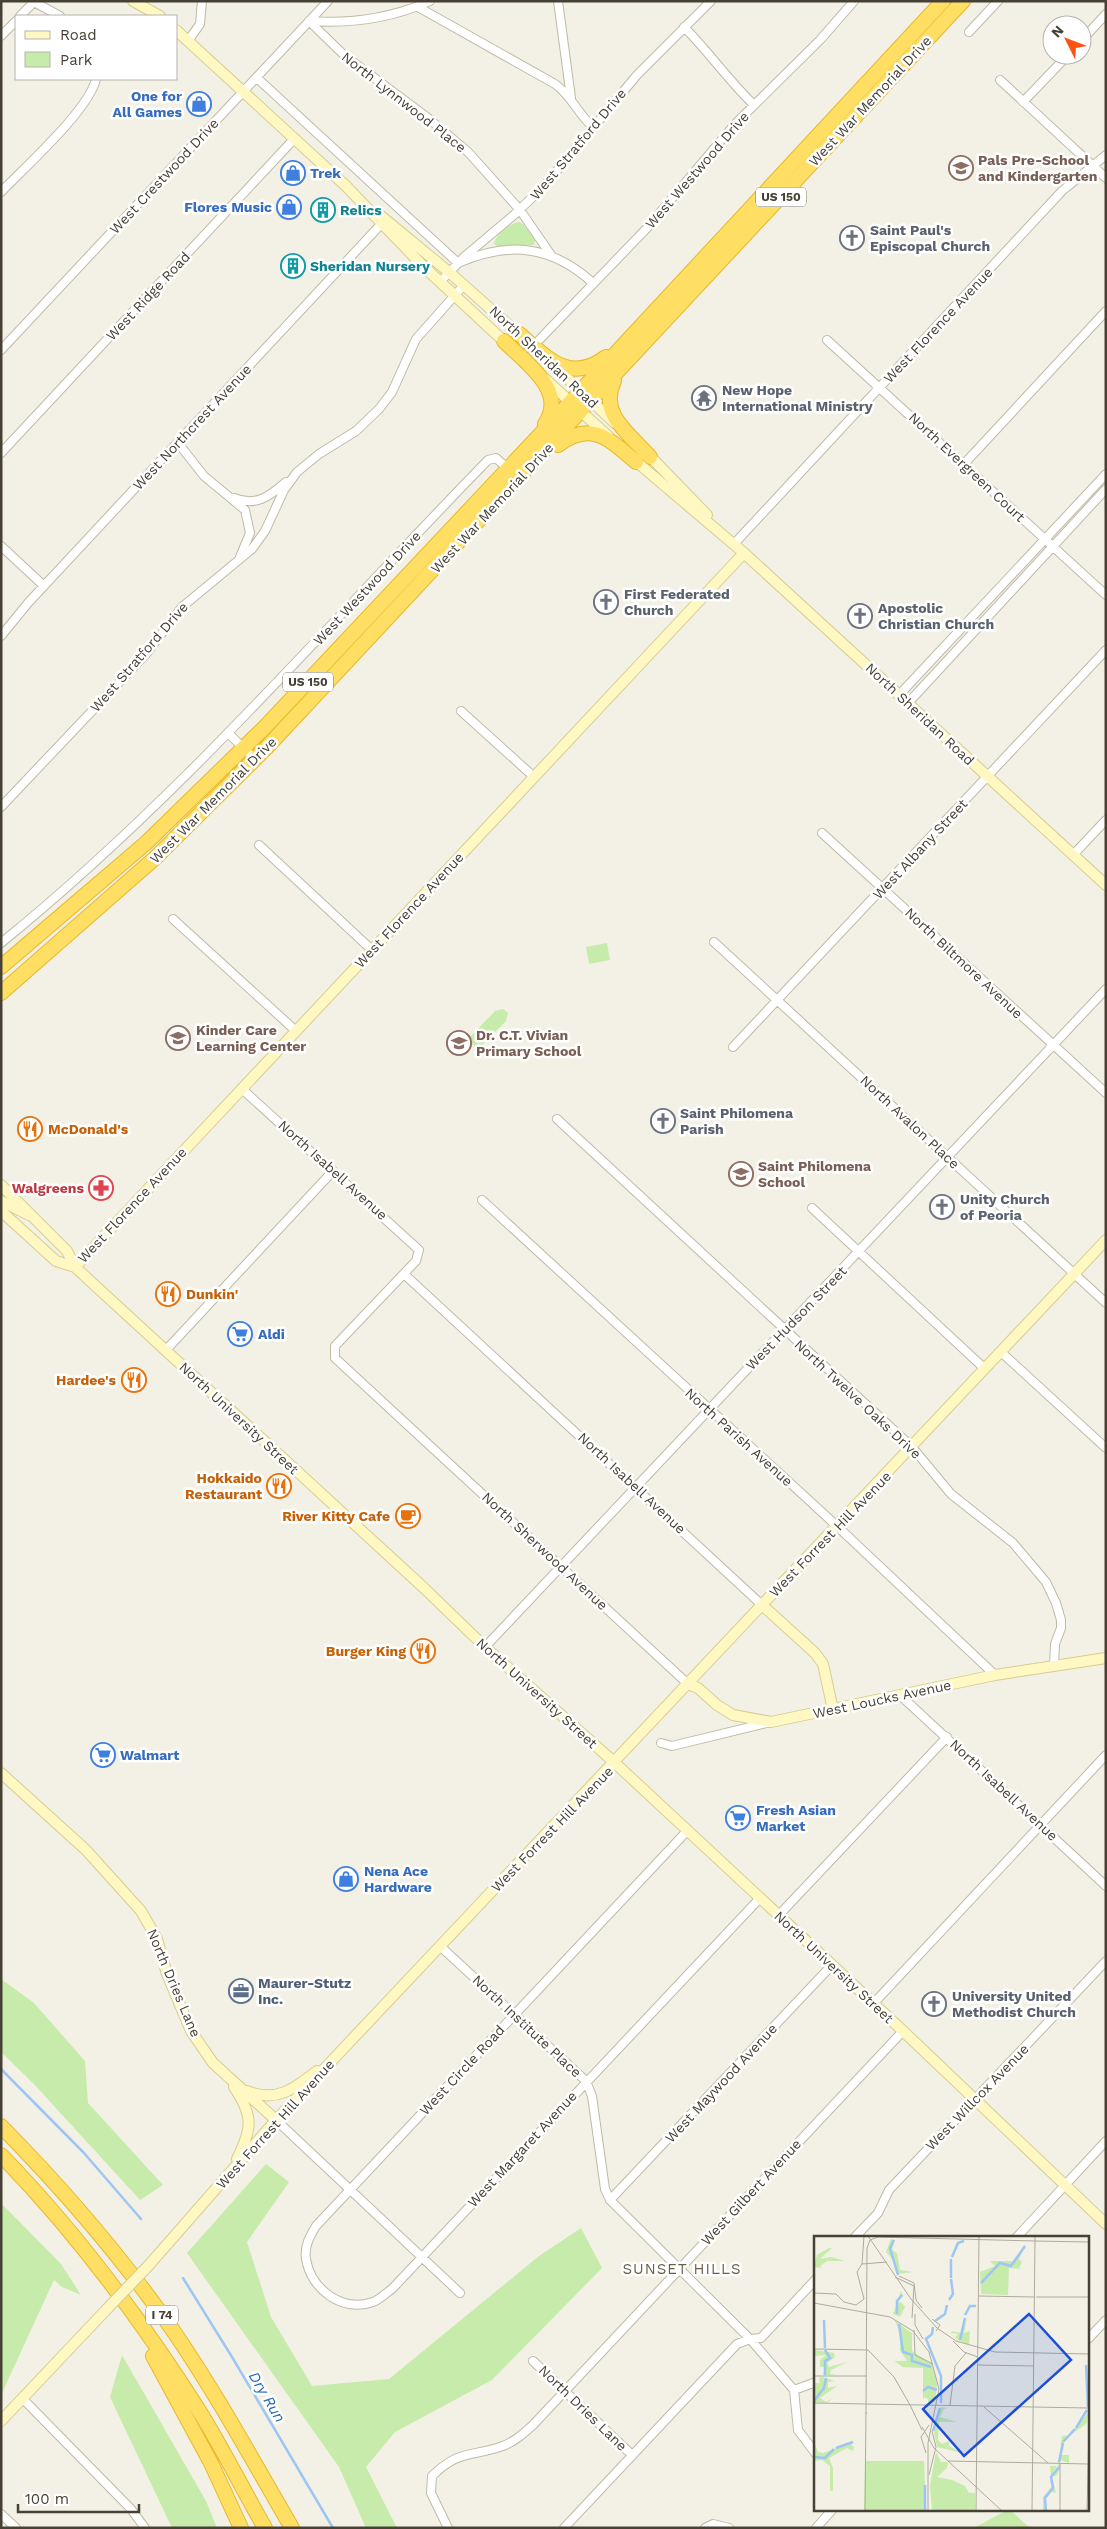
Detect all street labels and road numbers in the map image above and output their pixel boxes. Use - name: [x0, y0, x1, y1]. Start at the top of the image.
- street label: West War Memorial Drive: [805, 33, 935, 169]
- street label: North Lynnwood Place: [339, 49, 469, 155]
- street label: West Stratford Drive: [527, 85, 629, 203]
- street label: West Westwood Drive: [642, 108, 752, 232]
- street label: West Crestwood Drive: [106, 115, 222, 237]
- road number: US 150: [756, 188, 806, 206]
- street label: West Ridge Road: [103, 248, 193, 344]
- street label: West Florence Avenue: [880, 264, 996, 386]
- street label: North Sheridan Road: [486, 303, 602, 411]
- street label: West Northcrest Avenue: [130, 361, 254, 493]
- street label: North Evergreen Court: [906, 409, 1028, 525]
- street label: West War Memorial Drive: [427, 440, 557, 576]
- street label: West Westwood Drive: [310, 528, 424, 648]
- street label: West Stratford Drive: [87, 599, 191, 715]
- street label: North Sheridan Road: [862, 660, 978, 768]
- road number: US 150: [283, 672, 333, 692]
- street label: West War Memorial Drive: [146, 733, 280, 867]
- street label: West Albany Street: [869, 796, 971, 902]
- street label: West Florence Avenue: [351, 849, 467, 971]
- street label: North Biltmore Avenue: [902, 904, 1026, 1022]
- street label: North Avalon Place: [857, 1072, 963, 1172]
- street label: North Isabell Avenue: [275, 1117, 391, 1223]
- street label: West Florence Avenue: [74, 1144, 190, 1266]
- street label: West Hudson Street: [742, 1263, 850, 1373]
- street label: North Twelve Oaks Drive: [791, 1336, 925, 1462]
- street label: North University Street: [176, 1359, 302, 1477]
- street label: North Parish Avenue: [682, 1385, 796, 1489]
- street label: North Isabell Avenue: [575, 1429, 689, 1537]
- street label: West Forrest Hill Avenue: [766, 1468, 894, 1600]
- street label: North Sherwood Avenue: [479, 1489, 611, 1613]
- street label: North University Street: [473, 1635, 601, 1752]
- street label: West Loucks Avenue: [811, 1677, 953, 1721]
- street label: North Isabell Avenue: [947, 1736, 1061, 1844]
- street label: West Forrest Hill Avenue: [488, 1763, 616, 1895]
- street label: North University Street: [771, 1908, 897, 2026]
- street label: North Dries Lane: [144, 1927, 204, 2039]
- street label: North Institute Place: [469, 1971, 585, 2081]
- street label: West Maywood Avenue: [662, 2020, 780, 2146]
- street label: West Circle Road: [416, 2022, 508, 2118]
- street label: West Willcox Avenue: [922, 2041, 1032, 2153]
- street label: West Forrest Hill Avenue: [213, 2056, 337, 2192]
- street label: West Margaret Avenue: [464, 2088, 580, 2210]
- street label: West Gilbert Avenue: [698, 2136, 804, 2248]
- road number: I 74: [146, 2306, 178, 2324]
- street label: North Dries Lane: [536, 2362, 630, 2454]

